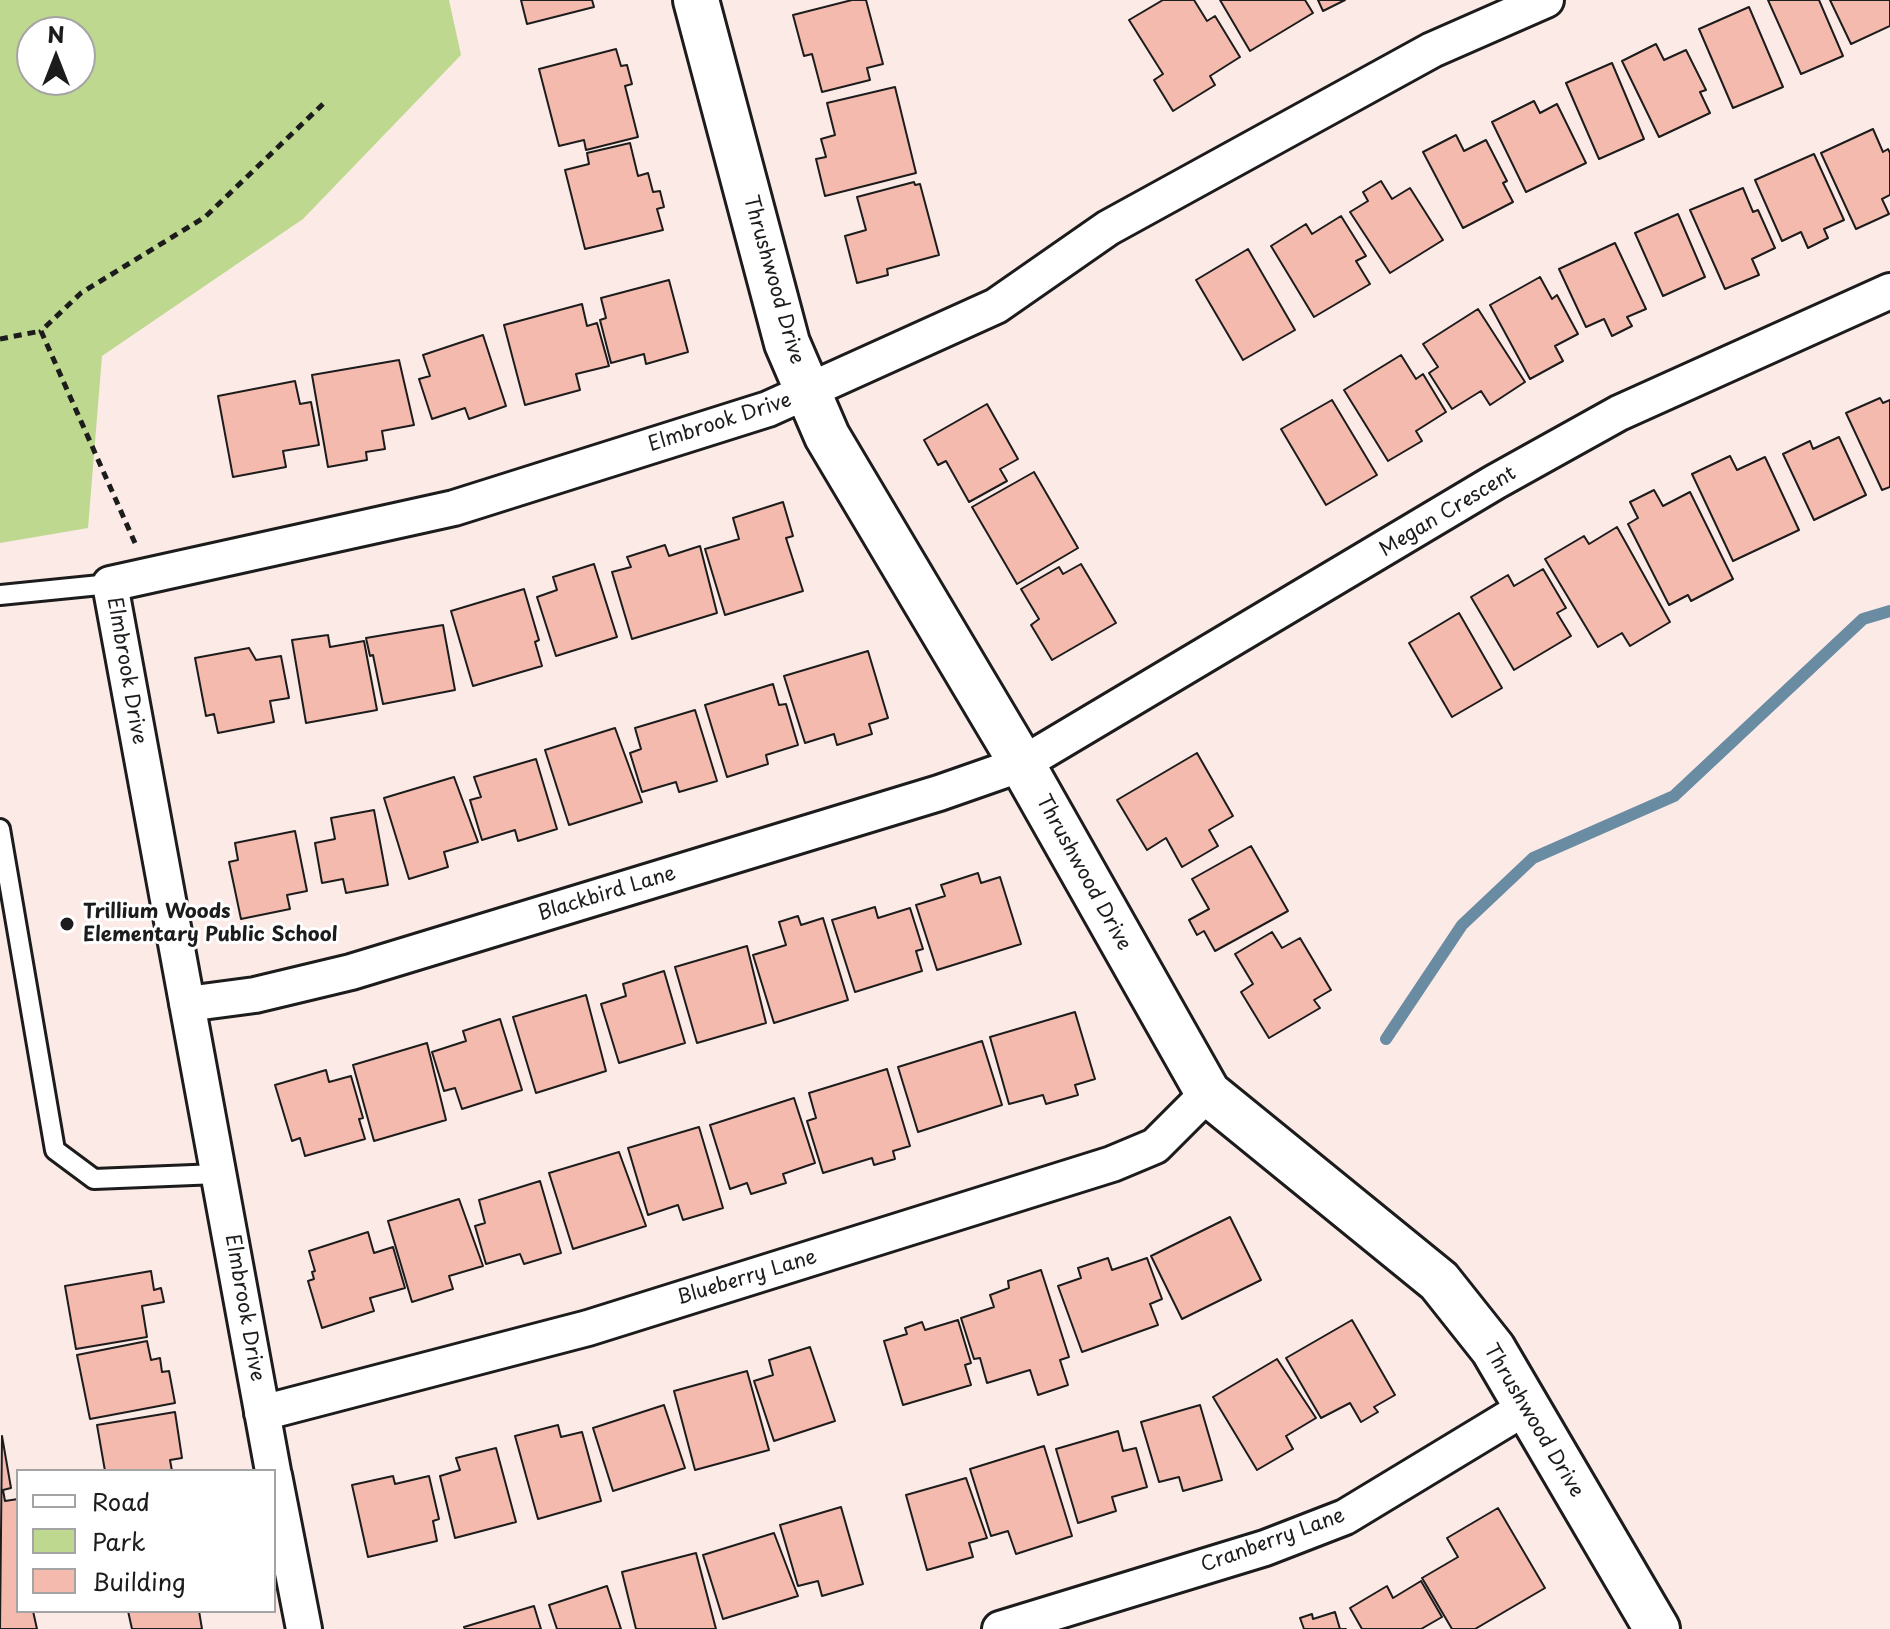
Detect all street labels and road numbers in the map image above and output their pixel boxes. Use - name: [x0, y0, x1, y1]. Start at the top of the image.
- street label: Thrushwood Drive: [737, 193, 809, 367]
- street label: Elmbrook Drive: [645, 389, 795, 457]
- street label: Megan Crescent: [1375, 462, 1521, 562]
- street label: Elmbrook Drive: [101, 596, 151, 746]
- street label: Thrushwood Drive: [1030, 791, 1136, 955]
- street label: Blackbird Lane: [535, 862, 679, 926]
- street label: Elmbrook Drive: [219, 1233, 269, 1383]
- street label: Blueberry Lane: [674, 1245, 820, 1311]
- street label: Thrushwood Drive: [1478, 1340, 1588, 1502]
- street label: Cranberry Lane: [1198, 1504, 1348, 1578]

